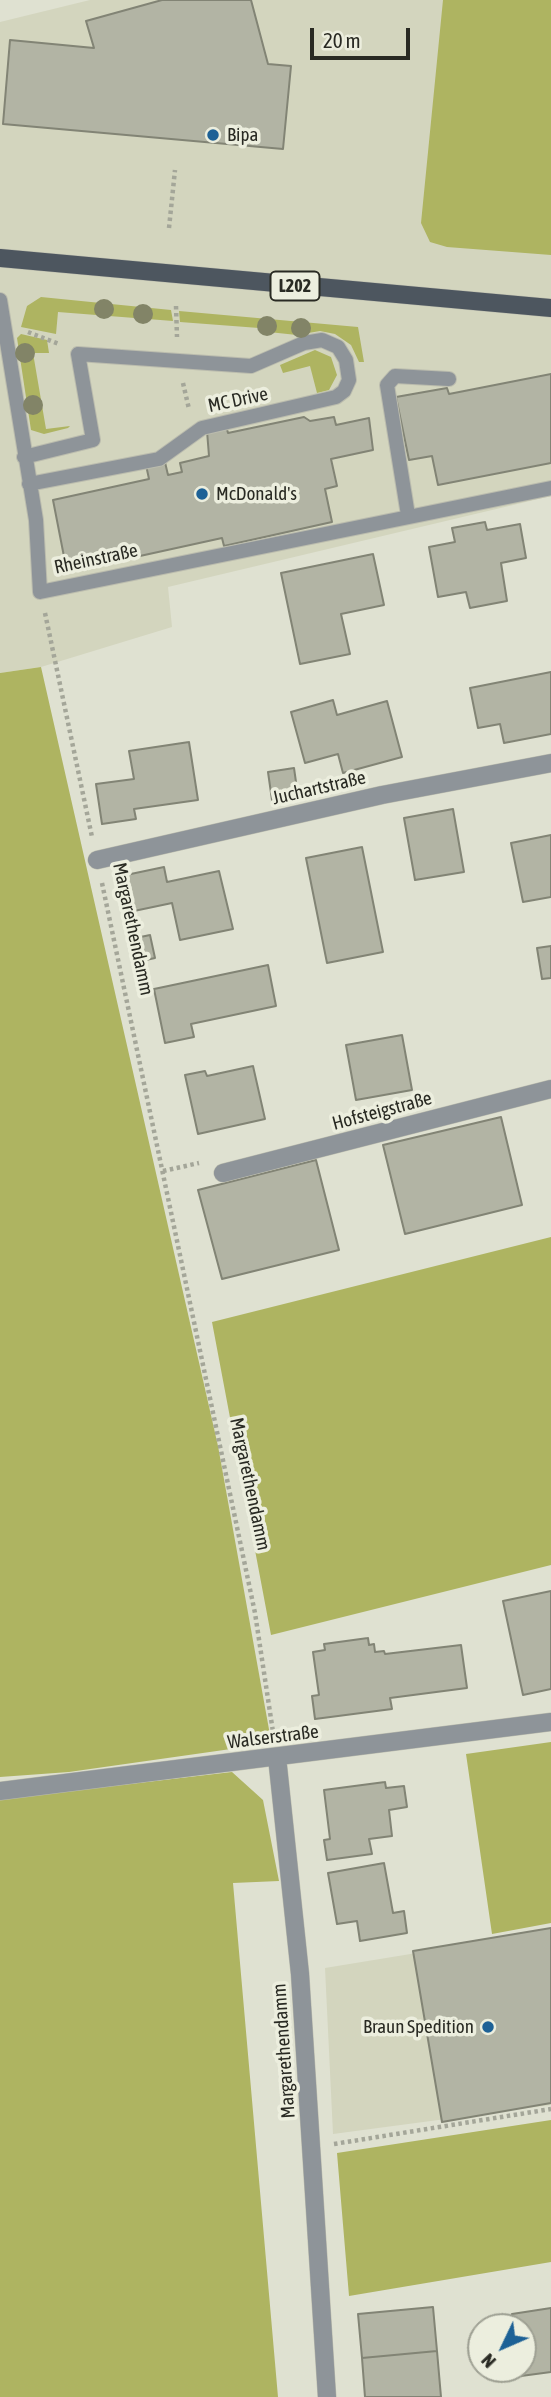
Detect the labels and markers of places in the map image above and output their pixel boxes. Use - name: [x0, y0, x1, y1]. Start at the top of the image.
- place label: Bipa: [227, 124, 258, 146]
- marker: Bipa: [205, 127, 221, 143]
- place label: McDonald's: [216, 483, 297, 505]
- marker: McDonald's: [194, 486, 210, 502]
- place label: Braun Spedition: [363, 2016, 474, 2038]
- marker: Braun Spedition: [480, 2019, 496, 2035]

